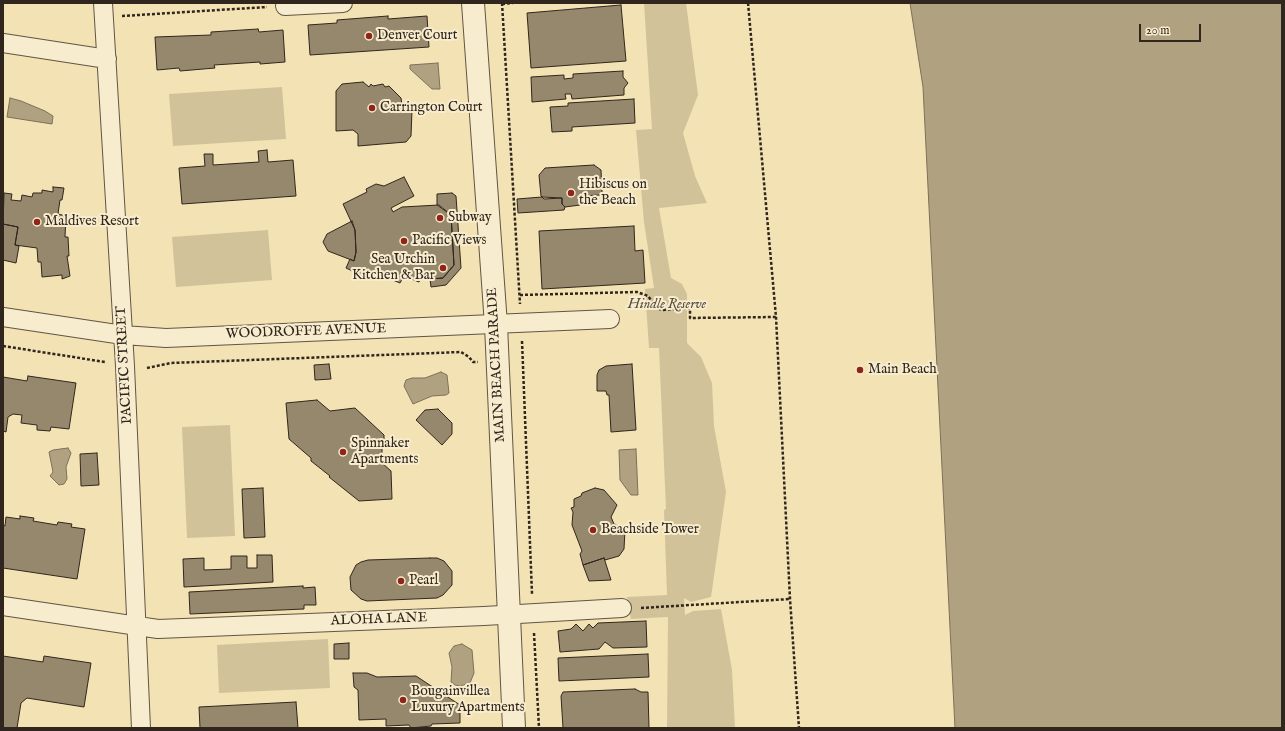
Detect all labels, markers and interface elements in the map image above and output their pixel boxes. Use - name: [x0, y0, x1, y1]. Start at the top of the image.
- scale bar: [1141, 16, 1203, 42]
- text: 20 m: [1146, 23, 1169, 38]
- place label: Denver Court: [377, 28, 457, 44]
- marker: Denver Court: [364, 31, 374, 41]
- place label: Carrington Court: [380, 100, 483, 116]
- marker: Carrington Court: [367, 103, 377, 113]
- place label: Hibiscus on the Beach: [579, 177, 647, 210]
- marker: Hibiscus on the Beach: [566, 188, 576, 198]
- place label: Subway: [448, 210, 492, 226]
- marker: Subway: [435, 213, 445, 223]
- place label: Maldives Resort: [45, 214, 139, 230]
- marker: Maldives Resort: [32, 217, 42, 227]
- place label: Pacific Views: [412, 233, 486, 249]
- marker: Pacific Views: [399, 236, 409, 246]
- place label: Sea Urchin Kitchen & Bar: [352, 252, 435, 284]
- marker: Sea Urchin Kitchen & Bar: [438, 263, 448, 273]
- street label: MAIN BEACH PARADE: [485, 287, 509, 443]
- park label: Hindle Reserve: [628, 297, 706, 313]
- street label: PACIFIC STREET: [114, 305, 136, 425]
- street label: WOODROFFE AVENUE: [225, 321, 387, 343]
- place label: Main Beach: [868, 362, 937, 378]
- marker: Main Beach: [855, 365, 865, 375]
- place label: Spinnaker Apartments: [351, 436, 418, 468]
- marker: Spinnaker Apartments: [338, 447, 348, 457]
- place label: Beachside Tower: [601, 522, 699, 538]
- marker: Beachside Tower: [588, 525, 598, 535]
- place label: Pearl: [409, 573, 438, 589]
- marker: Pearl: [396, 576, 406, 586]
- street label: ALOHA LANE: [330, 610, 428, 630]
- place label: Bougainvillea Luxury Apartments: [411, 684, 525, 716]
- marker: Bougainvillea Luxury Apartments: [398, 695, 408, 705]

